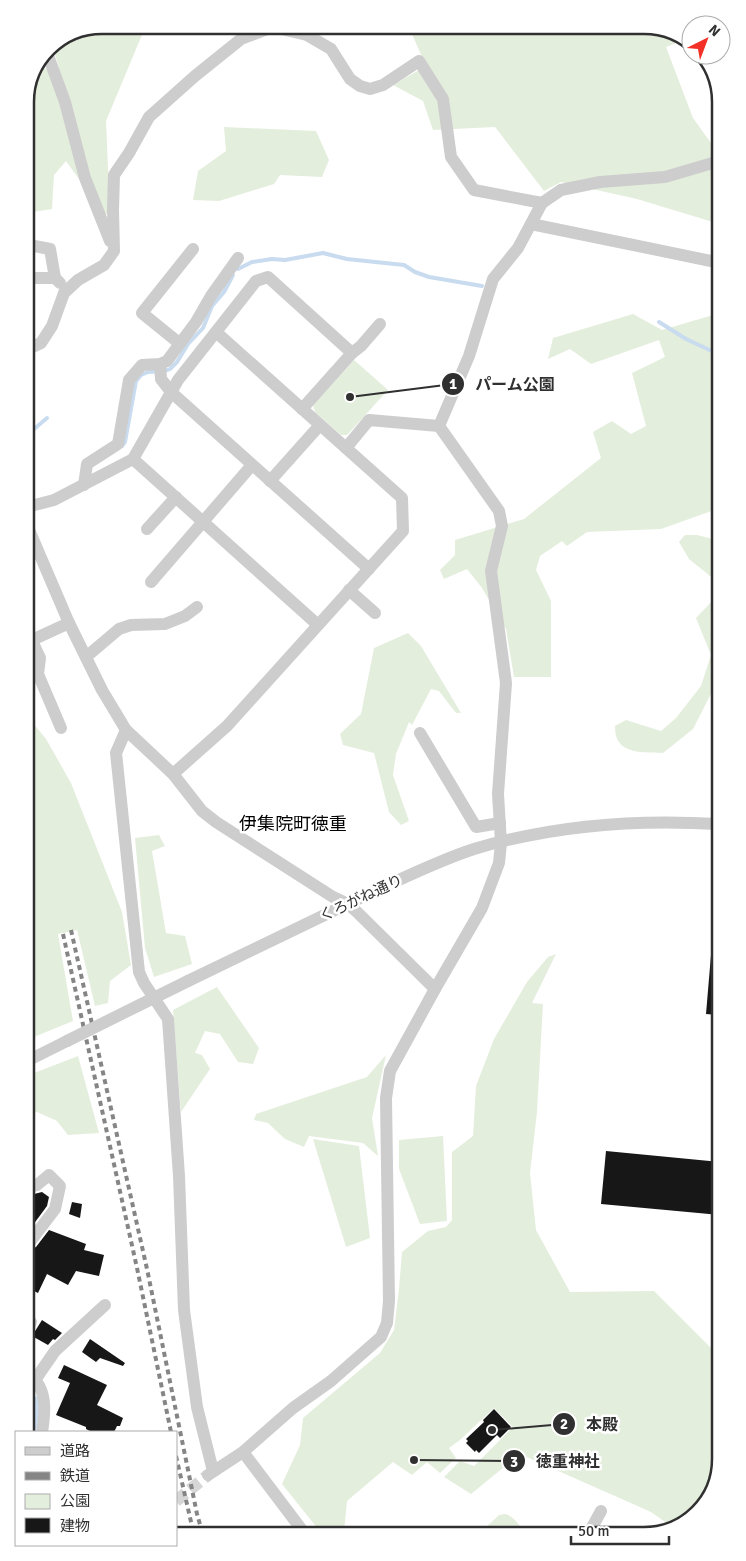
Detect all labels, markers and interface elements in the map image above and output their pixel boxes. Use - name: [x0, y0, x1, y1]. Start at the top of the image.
- north arrow: [681, 15, 731, 65]
- text: N: [705, 21, 724, 40]
- callout: パーム公園: [440, 369, 565, 400]
- text: 1: [449, 375, 457, 393]
- text: パーム公園: [475, 375, 555, 395]
- district label: 伊集院町徳重: [239, 813, 347, 835]
- street label: くろがね通り: [316, 871, 406, 925]
- callout: 本殿: [551, 1408, 628, 1439]
- text: 2: [560, 1415, 568, 1433]
- text: 本殿: [586, 1415, 618, 1435]
- legend: [15, 1431, 178, 1546]
- text: 道路: [60, 1442, 90, 1460]
- callout: 徳重神社: [501, 1446, 610, 1477]
- text: 徳重神社: [536, 1452, 600, 1472]
- text: 3: [510, 1453, 518, 1471]
- text: 鉄道: [60, 1467, 90, 1485]
- text: 公園: [60, 1492, 90, 1510]
- scale bar: [571, 1514, 668, 1546]
- text: 建物: [60, 1517, 90, 1535]
- text: 50 m: [578, 1522, 609, 1540]

